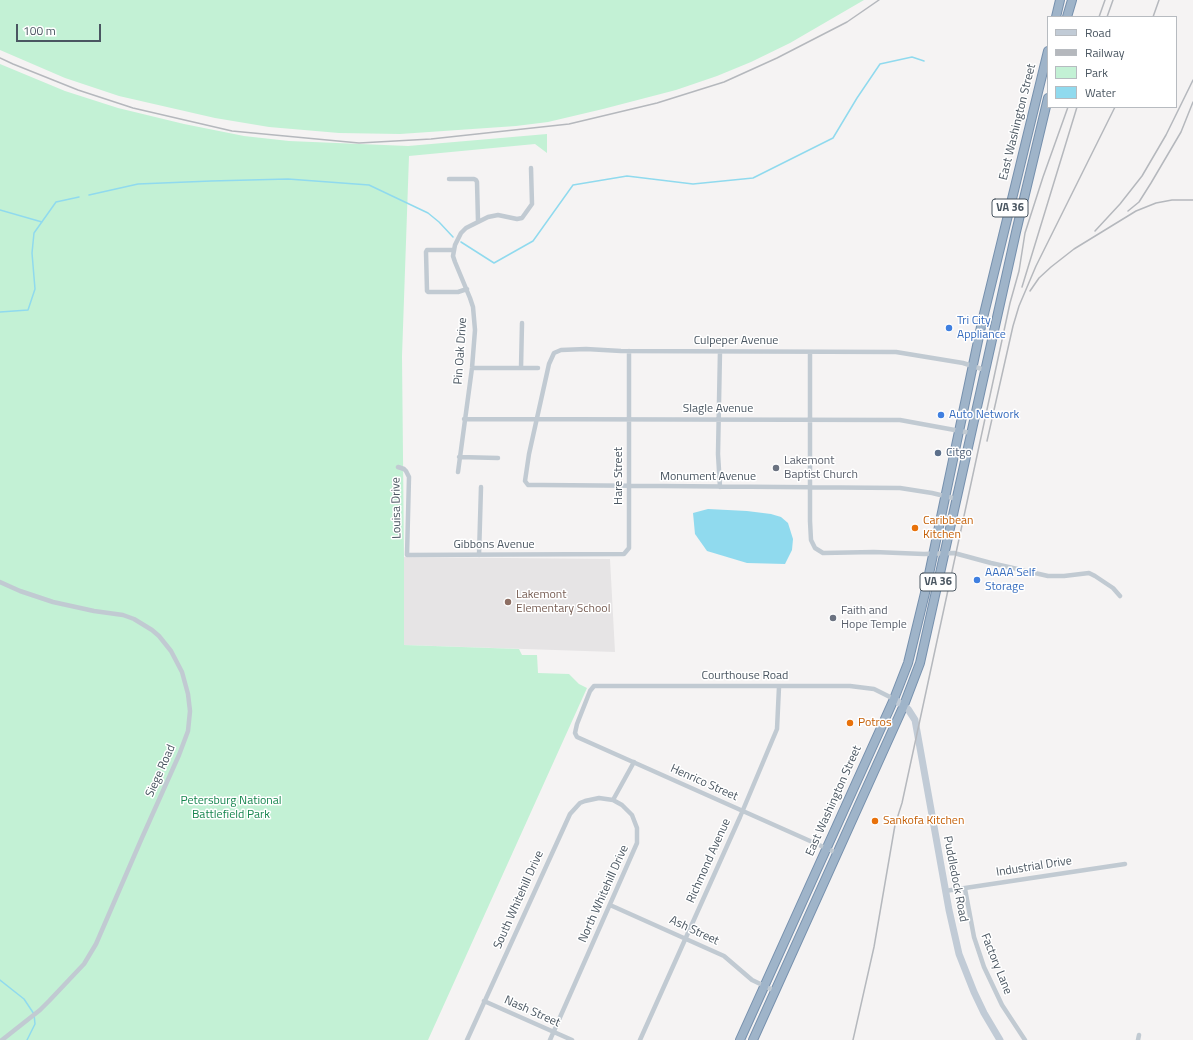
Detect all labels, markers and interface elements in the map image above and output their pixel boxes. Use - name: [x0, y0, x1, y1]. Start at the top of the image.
- scale bar: [18, 16, 103, 42]
- legend: [1047, 16, 1177, 108]
- text: 100 m: [23, 21, 56, 40]
- text: Road: [1085, 23, 1111, 42]
- text: Railway: [1085, 43, 1125, 62]
- street label: East Washington Street: [997, 62, 1039, 182]
- text: Park: [1085, 63, 1108, 82]
- text: Water: [1085, 83, 1116, 102]
- road number: VA 36: [992, 199, 1028, 217]
- place label: Tri City Appliance: [957, 314, 1006, 342]
- street label: Pin Oak Drive: [451, 317, 471, 385]
- marker: Tri City Appliance: [944, 323, 954, 333]
- street label: Culpeper Avenue: [694, 334, 778, 348]
- street label: Slagle Avenue: [683, 402, 753, 416]
- place label: Auto Network: [949, 408, 1019, 422]
- marker: Auto Network: [936, 410, 946, 420]
- place label: Citgo: [946, 446, 972, 460]
- street label: Hare Street: [612, 447, 626, 505]
- marker: Citgo: [933, 448, 943, 458]
- place label: Lakemont Baptist Church: [784, 454, 858, 482]
- marker: Lakemont Baptist Church: [771, 463, 781, 473]
- street label: Monument Avenue: [660, 470, 756, 484]
- street label: Louisa Drive: [389, 477, 405, 539]
- place label: Caribbean Kitchen: [923, 514, 973, 542]
- marker: Caribbean Kitchen: [910, 523, 920, 533]
- street label: Gibbons Avenue: [453, 538, 535, 552]
- place label: AAAA Self Storage: [985, 566, 1036, 594]
- road number: VA 36: [920, 573, 956, 591]
- marker: AAAA Self Storage: [972, 575, 982, 585]
- place label: Lakemont Elementary School: [516, 588, 610, 616]
- marker: Lakemont Elementary School: [503, 597, 513, 607]
- place label: Faith and Hope Temple: [841, 604, 907, 632]
- marker: Faith and Hope Temple: [828, 613, 838, 623]
- street label: Courthouse Road: [702, 669, 788, 683]
- place label: Potros: [858, 716, 892, 730]
- marker: Potros: [845, 718, 855, 728]
- street label: Siege Road: [143, 742, 179, 800]
- street label: East Washington Street: [803, 744, 865, 858]
- street label: Henrico Street: [668, 762, 740, 804]
- park label: Petersburg National Battlefield Park: [180, 794, 282, 822]
- place label: Sankofa Kitchen: [883, 814, 964, 828]
- street label: Richmond Avenue: [684, 816, 734, 906]
- marker: Sankofa Kitchen: [870, 816, 880, 826]
- street label: Puddledock Road: [940, 835, 970, 923]
- street label: North Whitehill Drive: [576, 843, 632, 945]
- street label: South Whitehill Drive: [491, 849, 547, 951]
- street label: Industrial Drive: [995, 854, 1073, 880]
- street label: Ash Street: [667, 913, 721, 949]
- street label: Factory Lane: [977, 931, 1015, 997]
- street label: Nash Street: [502, 993, 562, 1031]

